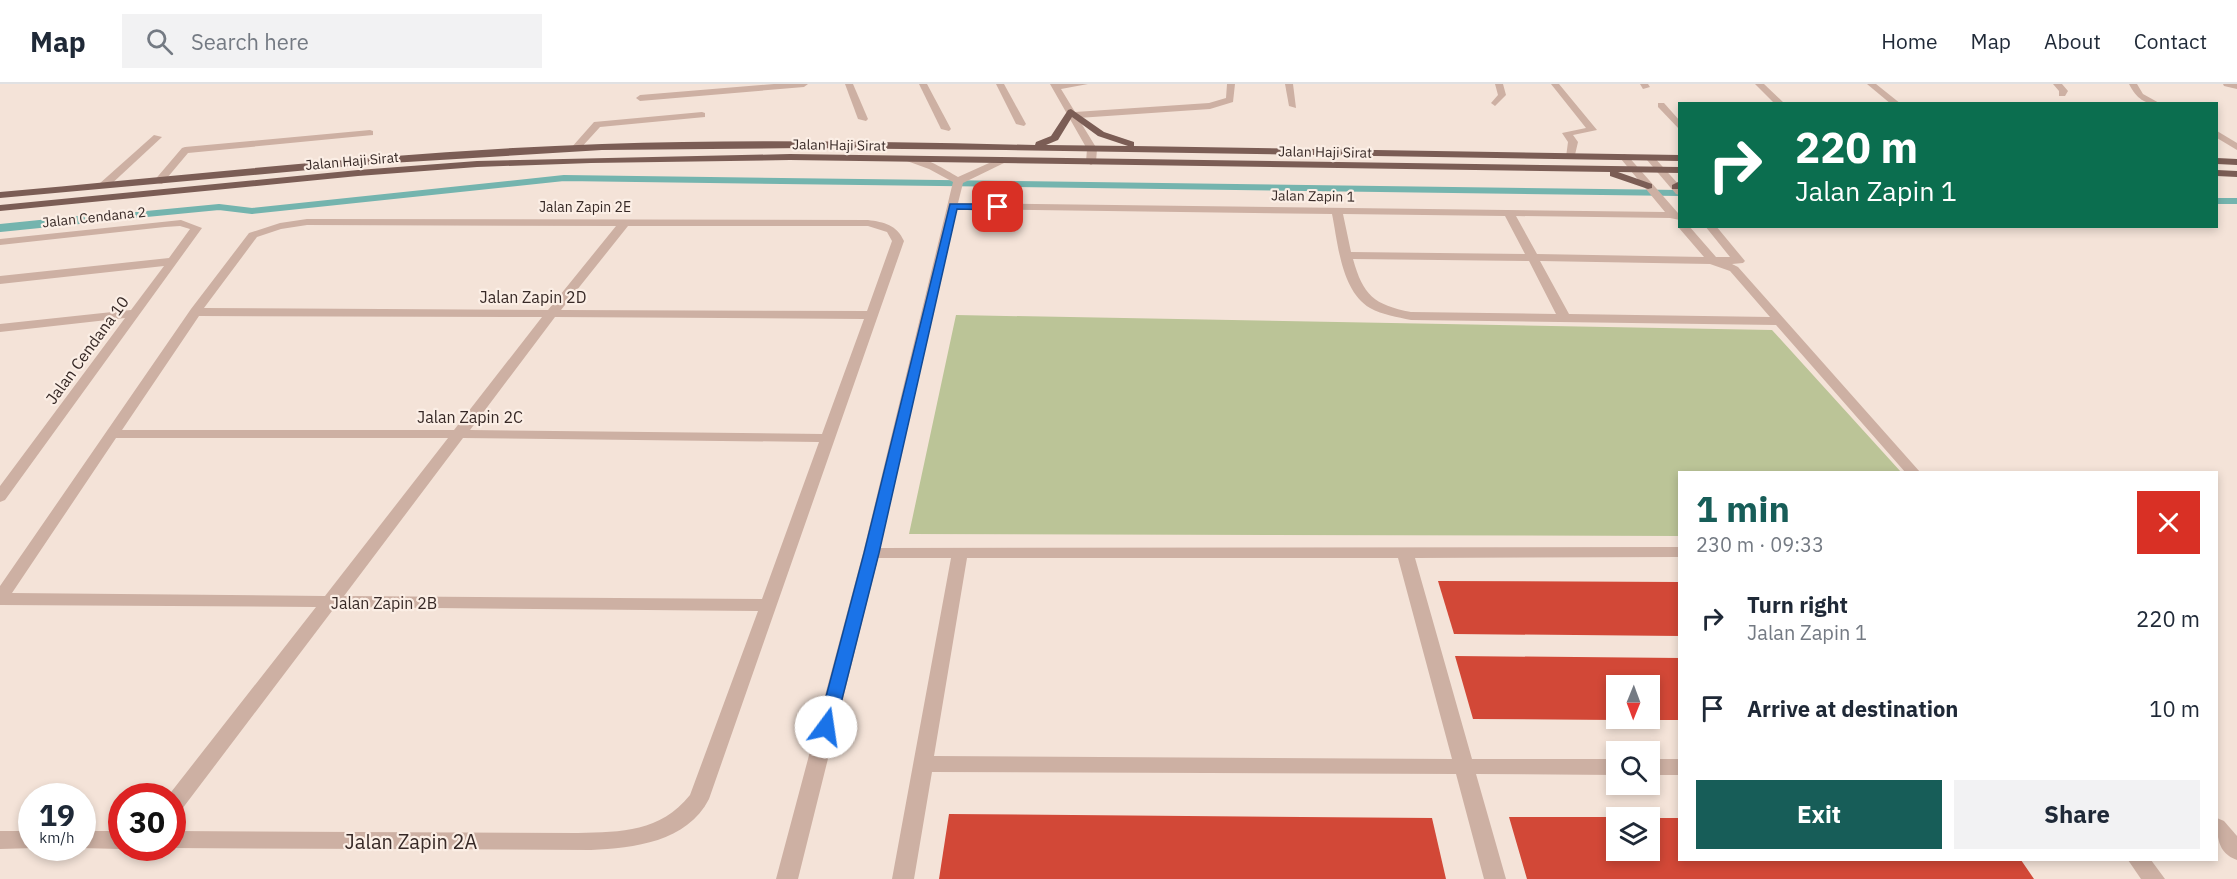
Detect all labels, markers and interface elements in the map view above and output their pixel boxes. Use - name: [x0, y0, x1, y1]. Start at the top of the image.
- search box: [122, 14, 542, 68]
- text: Map: [30, 23, 86, 60]
- icon: search: [143, 25, 176, 58]
- text: Search here: [191, 27, 309, 56]
- text: Home: [1881, 27, 1938, 55]
- text: Map: [1971, 27, 2011, 55]
- text: About: [2044, 27, 2101, 55]
- text: Contact: [2134, 27, 2207, 55]
- text: 220 m: [1795, 120, 1918, 175]
- icon: right: [1696, 126, 1774, 204]
- street label: Jalan Haji Sirat: [792, 135, 886, 155]
- street label: Jalan Haji Sirat: [1278, 142, 1372, 162]
- street label: Jalan Haji Sirat: [304, 148, 400, 174]
- text: Jalan Zapin 1: [1795, 173, 1957, 208]
- pin: [972, 181, 1023, 232]
- street label: Jalan Zapin 1: [1271, 186, 1355, 206]
- icon: arrive: [981, 190, 1014, 223]
- street label: Jalan Zapin 2E: [539, 198, 631, 216]
- street label: Jalan Cendana 2: [41, 203, 147, 231]
- street label: Jalan Zapin 2D: [480, 287, 586, 307]
- street label: Jalan Cendana 10: [41, 292, 133, 408]
- street label: Jalan Zapin 2C: [417, 407, 523, 427]
- text: 1 min: [1696, 485, 1790, 532]
- button: close: [2137, 491, 2200, 554]
- text: 230 m · 09:33: [1696, 531, 1824, 558]
- text: Turn right: [1747, 590, 1848, 619]
- street label: Jalan Zapin 2B: [331, 593, 437, 613]
- icon: right: [1696, 602, 1729, 635]
- text: 220 m: [2136, 604, 2200, 633]
- text: Jalan Zapin 1: [1747, 619, 1867, 646]
- north arrow: [1606, 675, 1660, 729]
- map controls: [1606, 675, 1660, 861]
- icon: arrive: [1696, 692, 1729, 725]
- text: Arrive at destination: [1747, 694, 1958, 723]
- text: 10 m: [2149, 694, 2200, 723]
- position arrow: [794, 695, 858, 759]
- button: search: [1606, 741, 1660, 795]
- button: Exit: [1696, 780, 1942, 849]
- button: Share: [1954, 780, 2200, 849]
- speed limit sign: 30: [108, 783, 186, 861]
- text: 19: [39, 795, 75, 834]
- button: layers: [1606, 807, 1660, 861]
- text: km/h: [39, 828, 75, 847]
- street label: Jalan Zapin 2A: [345, 828, 478, 855]

